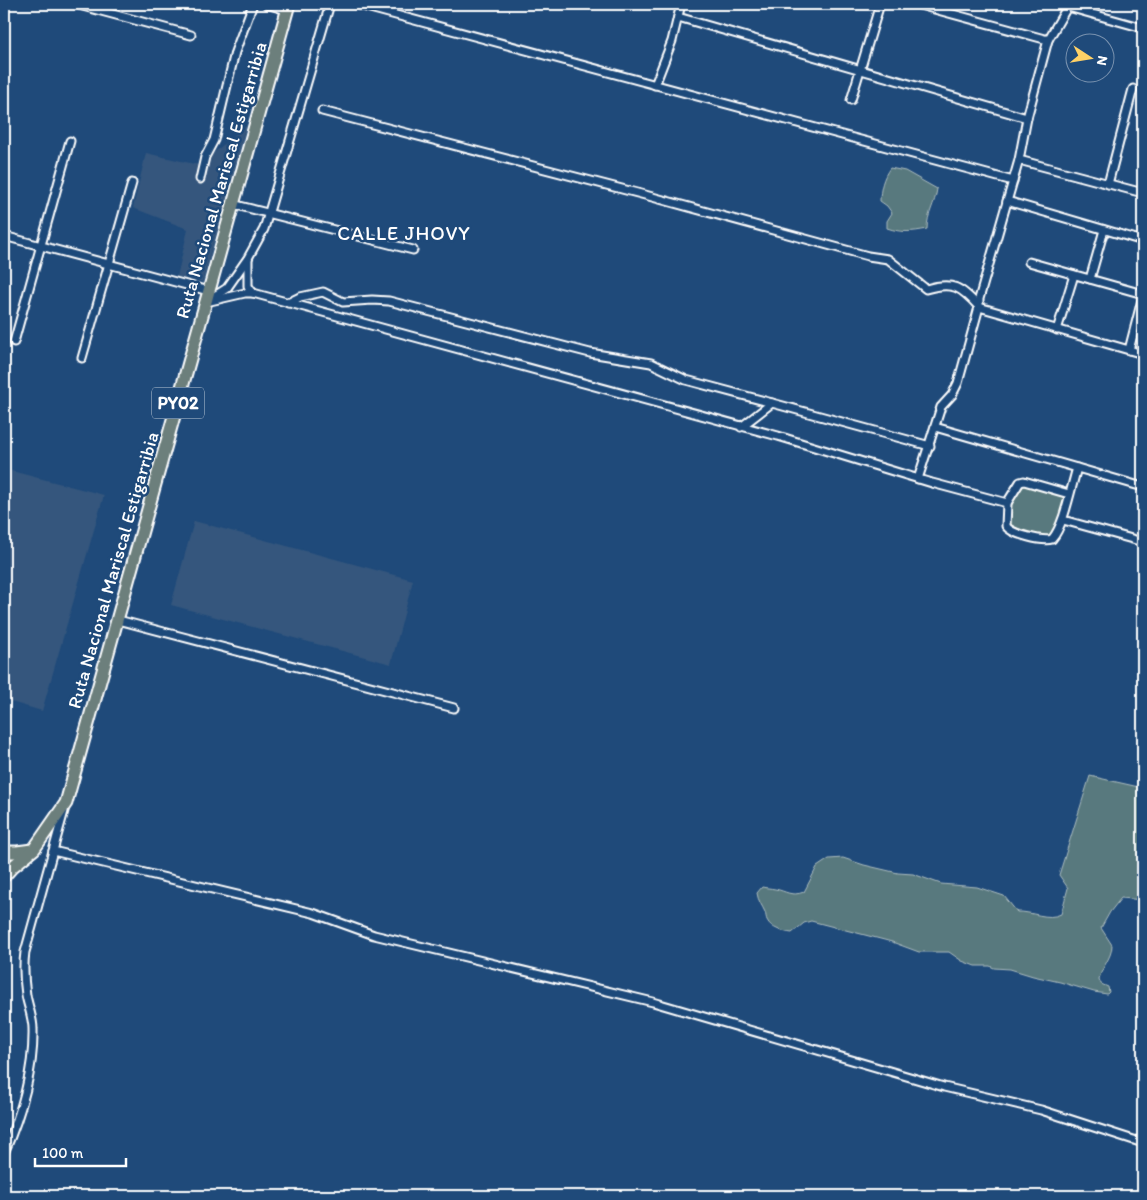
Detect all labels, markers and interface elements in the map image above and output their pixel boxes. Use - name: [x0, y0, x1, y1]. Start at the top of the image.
- north arrow: [1064, 32, 1114, 82]
- street label: Ruta Nacional Mariscal Estigarribia: [170, 39, 272, 321]
- text: N: [1093, 54, 1112, 67]
- district label: CALLE JHOVY: [337, 221, 471, 245]
- road number: PY02: [152, 388, 204, 418]
- street label: Ruta Nacional Mariscal Estigarribia: [62, 429, 164, 711]
- scale bar: [35, 1135, 126, 1167]
- text: 100 m: [42, 1144, 84, 1162]

